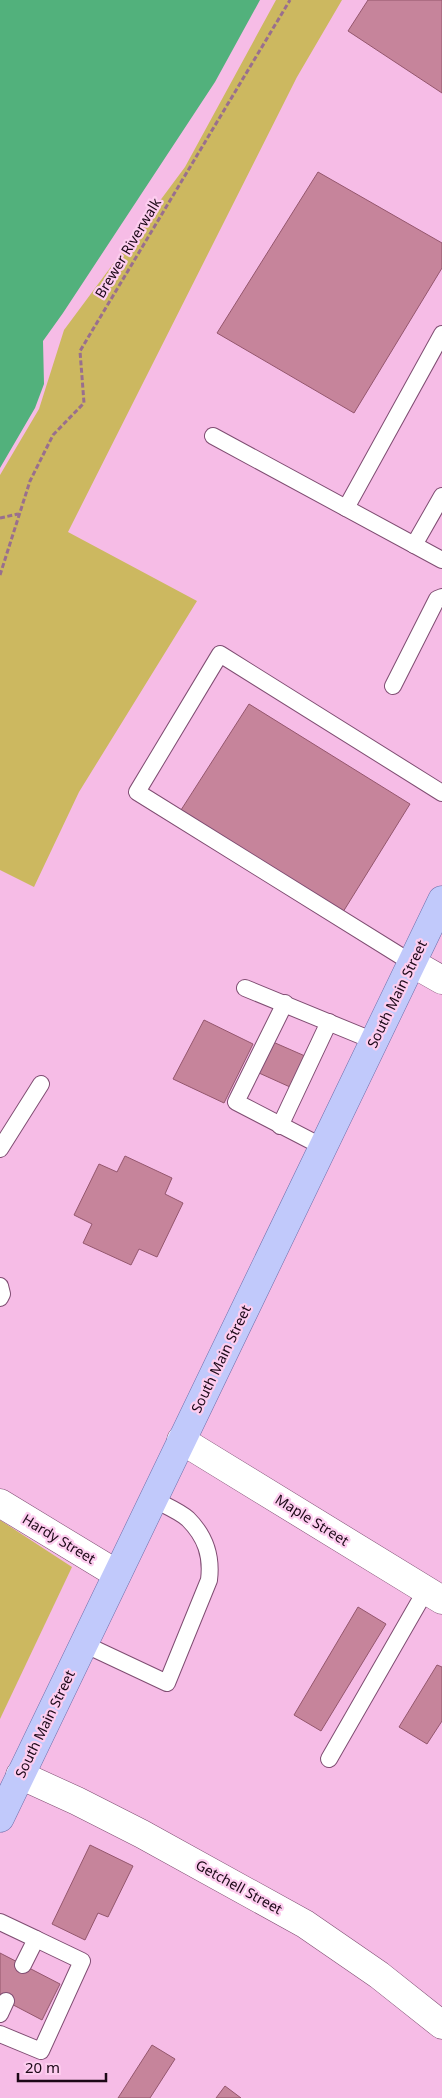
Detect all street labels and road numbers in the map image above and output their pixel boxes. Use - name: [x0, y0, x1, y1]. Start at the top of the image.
- street label: Brewer Riverwalk: [90, 194, 165, 301]
- street label: South Main Street: [362, 937, 431, 1051]
- street label: South Main Street: [186, 1302, 255, 1416]
- street label: Maple Street: [272, 1489, 353, 1550]
- street label: Hardy Street: [19, 1509, 99, 1568]
- street label: South Main Street: [10, 1667, 79, 1781]
- street label: Getchell Street: [192, 1855, 286, 1918]

